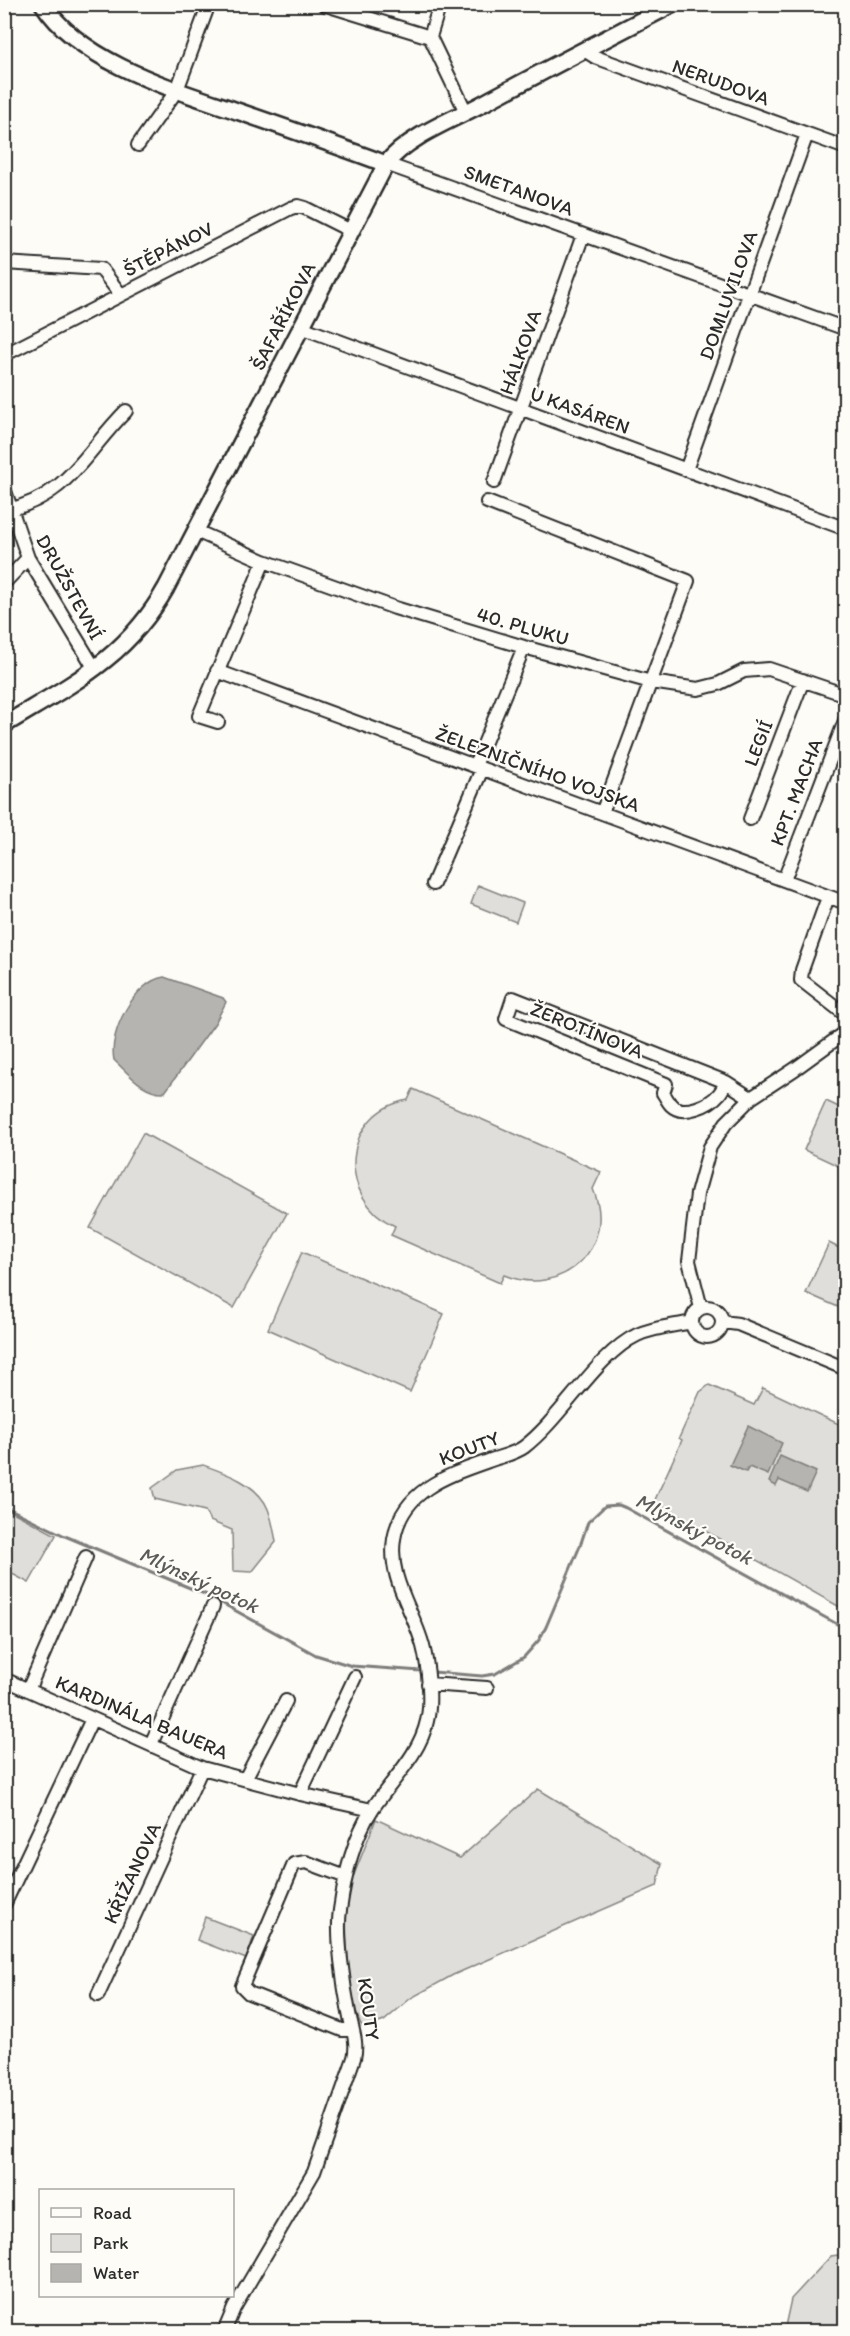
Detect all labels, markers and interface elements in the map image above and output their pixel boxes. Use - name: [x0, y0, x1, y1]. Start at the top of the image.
- street label: NERUDOVA: [669, 53, 773, 111]
- street label: SMETANOVA: [461, 159, 577, 221]
- street label: ŠTĚPÁNOV: [119, 216, 217, 282]
- street label: DOMLUVILOVA: [694, 227, 763, 363]
- street label: ŠAFAŘÍKOVA: [245, 258, 321, 374]
- street label: HÁLKOVA: [494, 306, 546, 398]
- street label: U KASÁREN: [527, 381, 633, 439]
- street label: DRUŽSTEVNÍ: [31, 530, 109, 644]
- street label: 40. PLUKU: [474, 601, 572, 651]
- street label: LEGIÍ: [738, 716, 778, 770]
- street label: ŽELEZNIČNÍHO VOJSKA: [433, 721, 644, 817]
- street label: KPT. MACHA: [765, 735, 827, 849]
- street label: ŽEROTÍNOVA: [527, 996, 647, 1064]
- street label: KOUTY: [435, 1425, 503, 1470]
- water label: Mlýnský potok: [631, 1487, 758, 1570]
- water label: Mlýnský potok: [136, 1541, 264, 1619]
- street label: KARDINÁLA BAUERA: [52, 1670, 232, 1764]
- street label: KŘIŽANOVA: [98, 1818, 166, 1927]
- street label: KOUTY: [353, 1976, 385, 2042]
- legend: [39, 2189, 234, 2297]
- text: Road: [93, 2202, 132, 2224]
- text: Park: [93, 2232, 128, 2254]
- text: Water: [93, 2262, 139, 2284]

